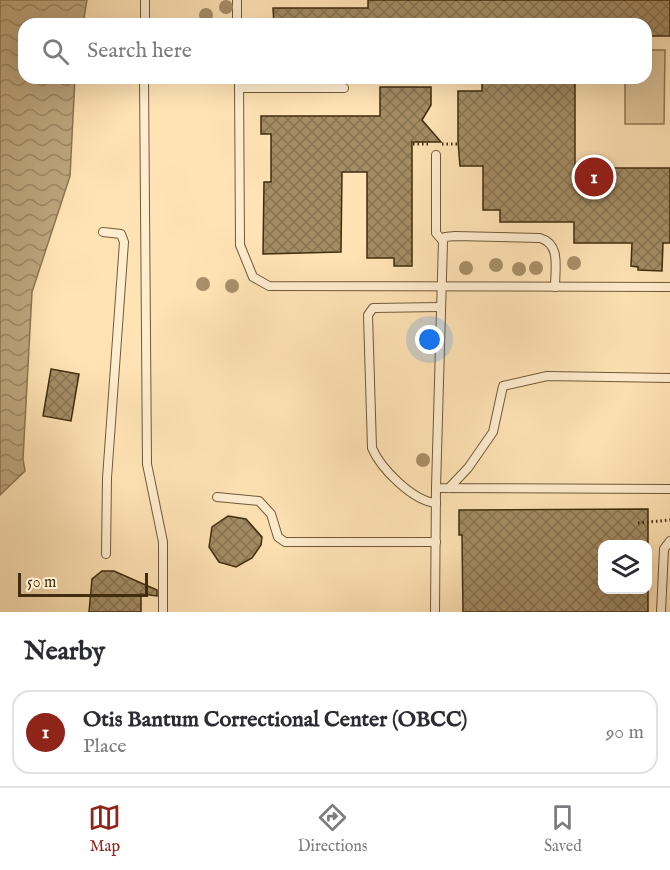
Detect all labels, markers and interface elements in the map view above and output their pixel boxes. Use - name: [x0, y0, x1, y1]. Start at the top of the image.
- search box: [18, 18, 652, 84]
- icon: search: [39, 35, 72, 68]
- text: Search here: [87, 37, 192, 65]
- pin: 1: [574, 154, 614, 200]
- your location: [415, 325, 444, 354]
- map controls: [598, 540, 652, 594]
- button: layers: [598, 540, 652, 594]
- scale bar: [18, 570, 148, 598]
- text: 50 m: [27, 573, 56, 593]
- text: Nearby: [24, 635, 105, 668]
- text: Otis Bantum Correctional Center (OBCC): [83, 706, 467, 734]
- text: 1: [42, 720, 49, 745]
- text: 90 m: [606, 720, 644, 745]
- text: Place: [83, 734, 126, 759]
- tab: Map: [88, 801, 121, 857]
- tab: Directions: [298, 801, 367, 857]
- tab: Saved: [544, 801, 582, 857]

